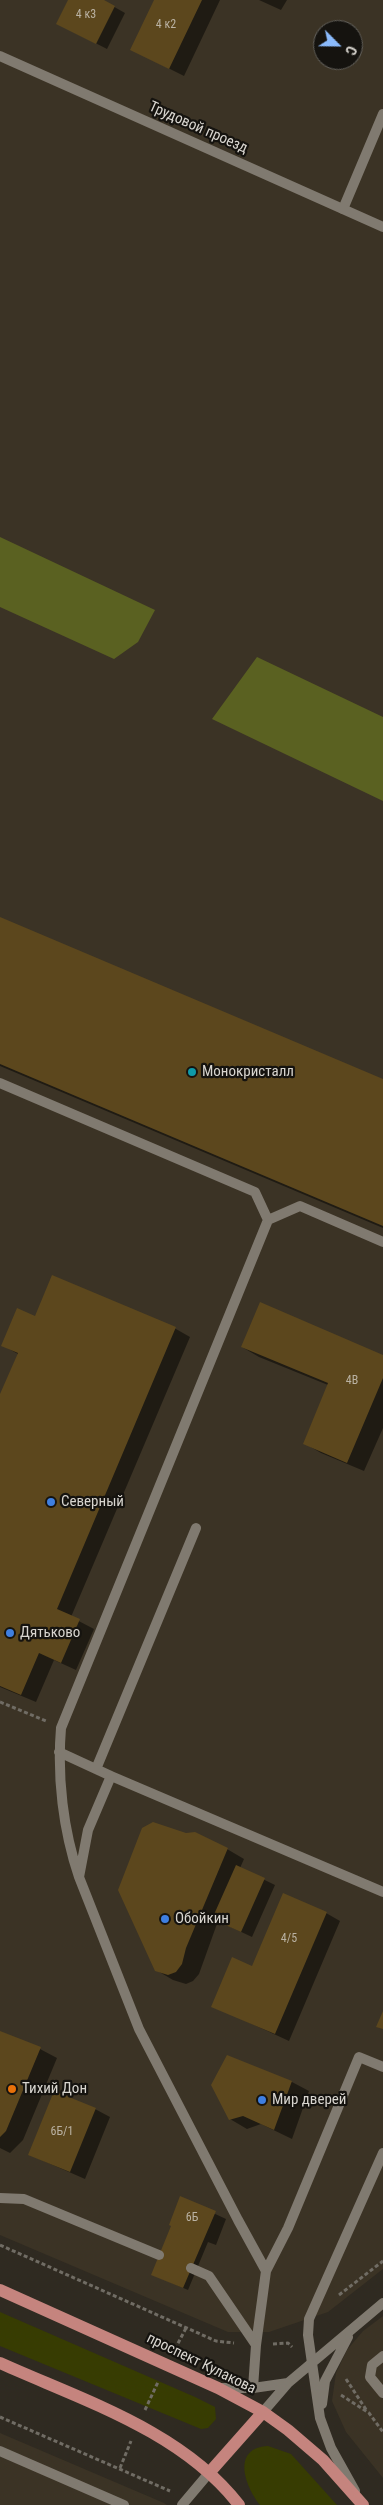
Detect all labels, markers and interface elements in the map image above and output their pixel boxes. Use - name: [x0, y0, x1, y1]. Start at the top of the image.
- house number: 4 к3: [76, 8, 96, 22]
- house number: 4 к2: [156, 18, 176, 32]
- north arrow: [313, 20, 363, 70]
- text: С: [342, 44, 360, 57]
- street label: Трудовой проезд: [146, 98, 250, 158]
- place label: Монокристалл: [202, 1063, 294, 1081]
- marker: Монокристалл: [186, 1066, 198, 1078]
- house number: 4В: [346, 1374, 358, 1388]
- place label: Северный: [61, 1493, 124, 1511]
- marker: Северный: [45, 1496, 57, 1508]
- place label: Дятьково: [20, 1624, 80, 1642]
- marker: Дятьково: [4, 1627, 16, 1639]
- place label: Обойкин: [175, 1910, 229, 1928]
- marker: Обойкин: [159, 1913, 171, 1925]
- house number: 4/5: [281, 1932, 297, 1946]
- place label: Тихий Дон: [22, 2080, 87, 2098]
- marker: Тихий Дон: [6, 2083, 18, 2095]
- place label: Мир дверей: [272, 2091, 347, 2109]
- marker: Мир дверей: [256, 2094, 268, 2106]
- house number: 6Б/1: [51, 2125, 73, 2139]
- house number: 6Б: [186, 2211, 198, 2225]
- street label: проспект Кулакова: [143, 2330, 259, 2398]

